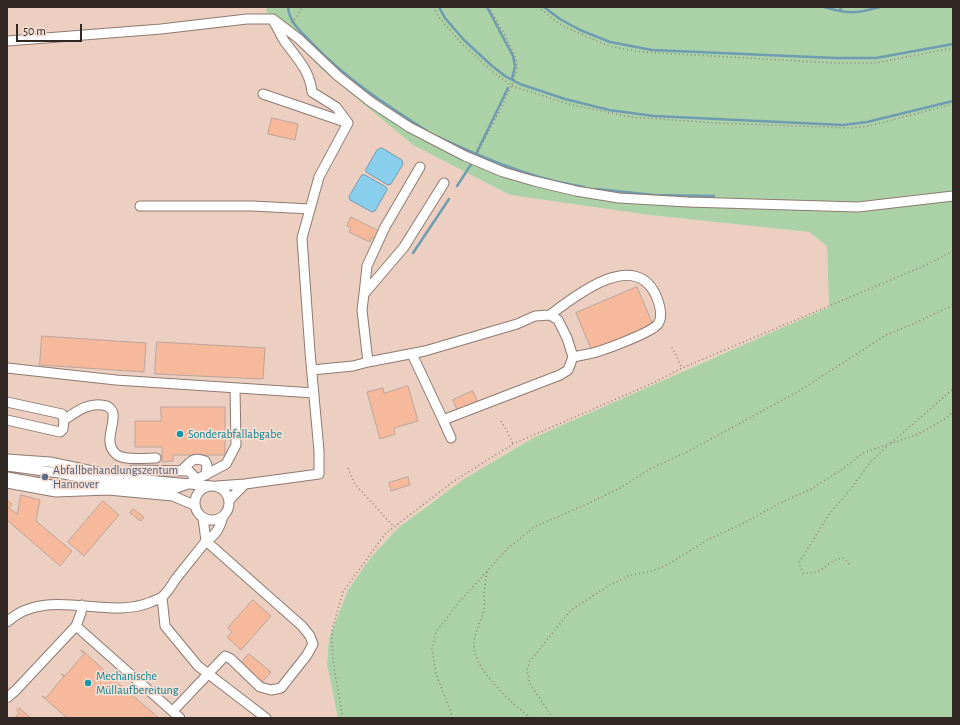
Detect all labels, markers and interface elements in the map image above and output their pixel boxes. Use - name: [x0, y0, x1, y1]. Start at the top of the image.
- scale bar: [18, 16, 84, 42]
- text: 50 m: [23, 25, 46, 37]
- place label: Sonderabfallabgabe: [188, 427, 282, 441]
- marker: Sonderabfallabgabe: [175, 429, 185, 439]
- place label: Abfallbehandlungszentum Hannover: [53, 463, 178, 491]
- marker: Abfallbehandlungszentum Hannover: [40, 472, 50, 482]
- place label: Mechanische Müllaufbereitung: [96, 669, 179, 697]
- marker: Mechanische Müllaufbereitung: [83, 678, 93, 688]

